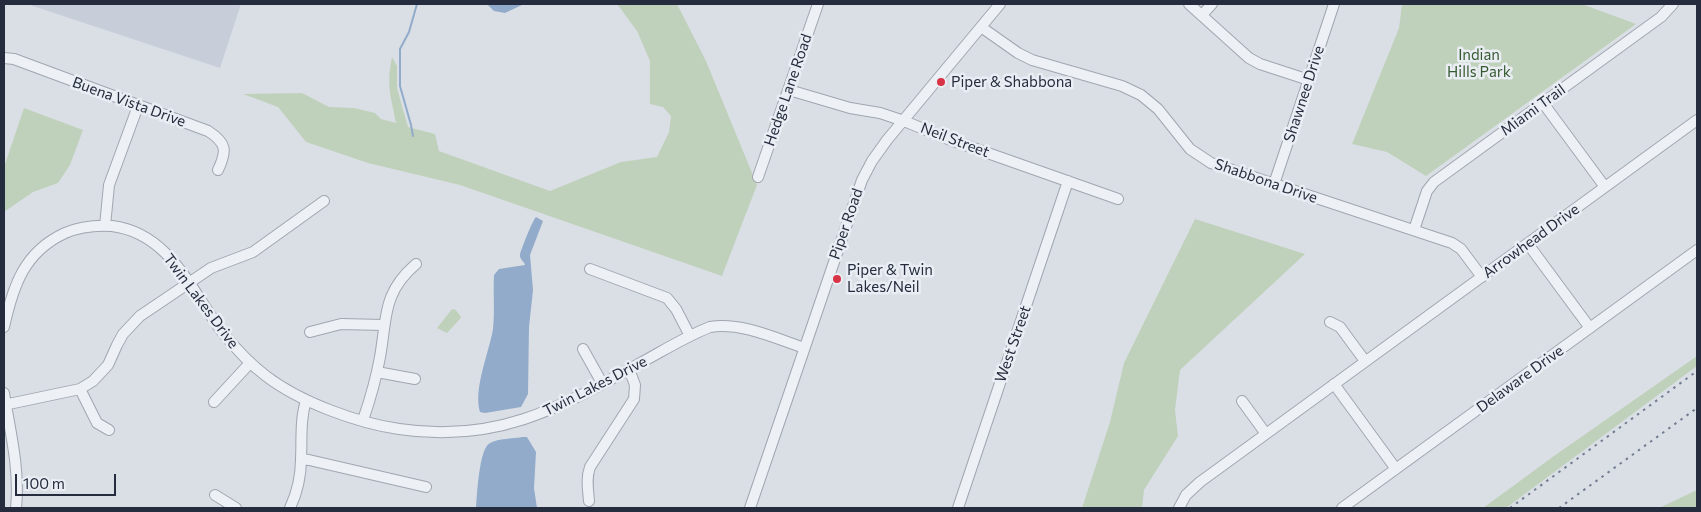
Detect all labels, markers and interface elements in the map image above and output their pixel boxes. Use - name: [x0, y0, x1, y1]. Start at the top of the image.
- street label: Hedge Lane Road: [760, 32, 816, 148]
- street label: Shawnee Drive: [1280, 43, 1328, 145]
- park label: Indian Hills Park: [1447, 46, 1511, 81]
- street label: Buena Vista Drive: [70, 73, 188, 131]
- place label: Piper & Shabbona: [951, 73, 1072, 91]
- marker: Piper & Shabbona: [935, 76, 947, 88]
- street label: Miami Trail: [1497, 81, 1569, 139]
- street label: Neil Street: [918, 119, 992, 161]
- street label: Shabbona Drive: [1212, 155, 1320, 207]
- street label: Piper Road: [825, 186, 867, 262]
- street label: Arrowhead Drive: [1479, 200, 1583, 282]
- street label: Twin Lakes Drive: [159, 250, 243, 352]
- place label: Piper & Twin Lakes/Neil: [847, 261, 933, 296]
- marker: Piper & Twin Lakes/Neil: [831, 273, 843, 285]
- street label: West Street: [991, 303, 1035, 385]
- street label: Delaware Drive: [1473, 341, 1567, 417]
- street label: Twin Lakes Drive: [540, 352, 650, 420]
- scale bar: [18, 464, 119, 496]
- text: 100 m: [23, 474, 65, 492]

